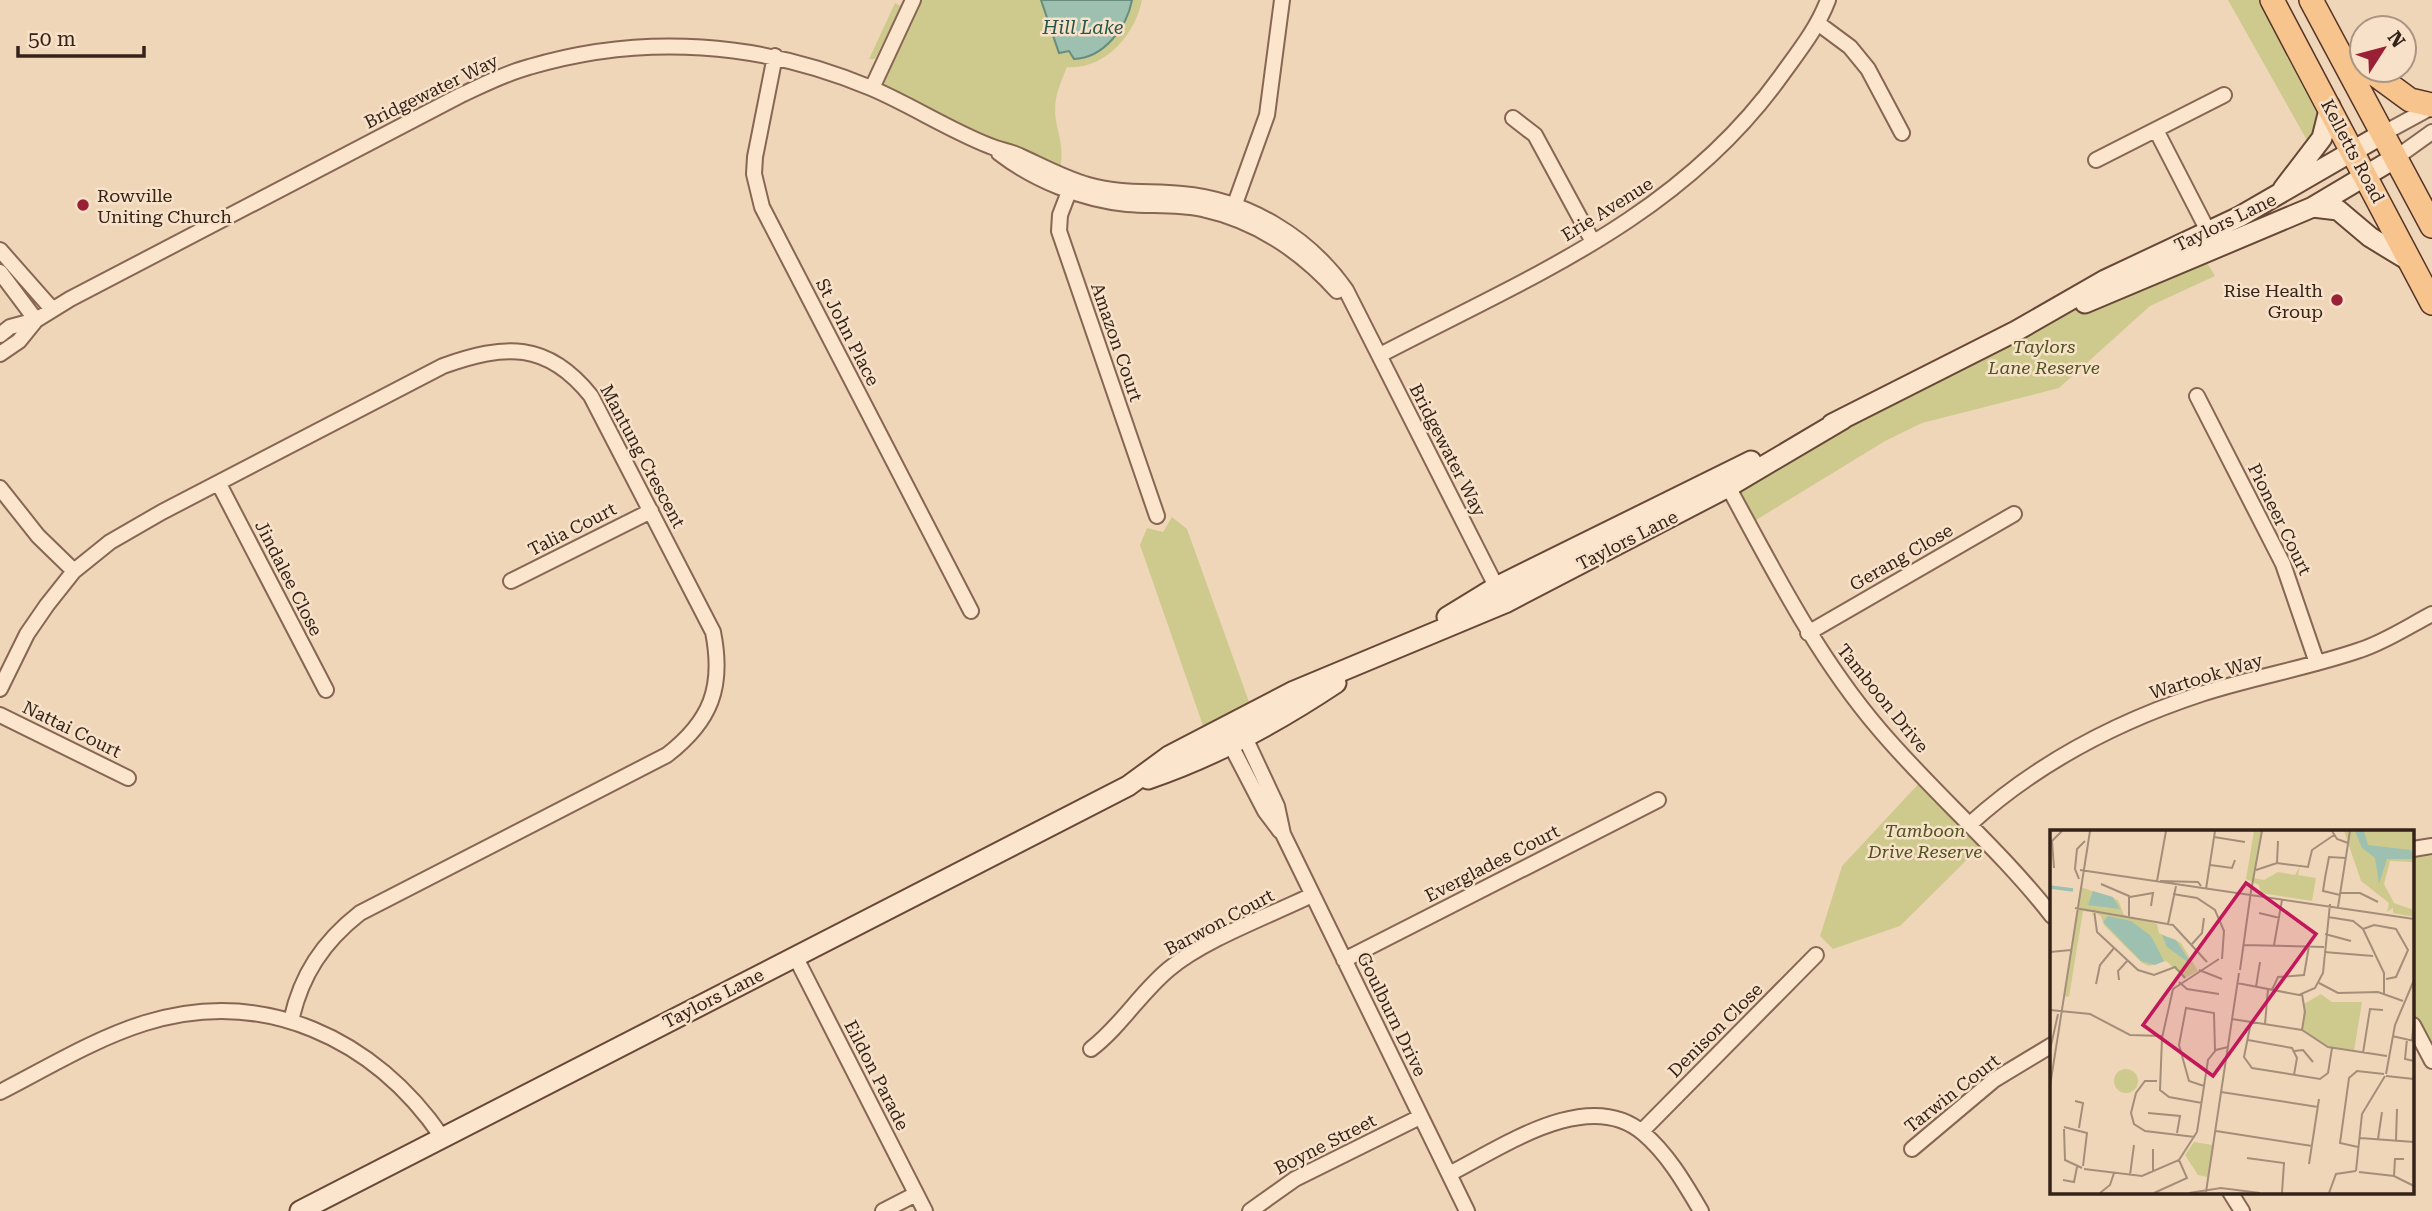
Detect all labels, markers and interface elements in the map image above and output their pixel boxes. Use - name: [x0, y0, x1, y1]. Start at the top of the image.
- scale bar: [18, 14, 144, 58]
- north arrow: [2348, 14, 2418, 84]
- water label: Hill Lake: [1042, 16, 1124, 39]
- text: 50 m: [28, 27, 76, 51]
- text: N: [2383, 27, 2410, 52]
- street label: Bridgewater Way: [361, 49, 502, 132]
- street label: Kelletts Road: [2317, 96, 2389, 207]
- street label: Erie Avenue: [1557, 173, 1657, 245]
- place label: Rowville Uniting Church: [97, 185, 232, 227]
- street label: Taylors Lane: [2171, 188, 2279, 256]
- marker: Rowville Uniting Church: [75, 197, 91, 213]
- street label: St John Place: [812, 275, 884, 389]
- street label: Amazon Court: [1087, 280, 1147, 404]
- place label: Rise Health Group: [2223, 280, 2323, 322]
- marker: Rise Health Group: [2329, 292, 2345, 308]
- park label: Taylors Lane Reserve: [1987, 336, 2100, 378]
- street label: Bridgewater Way: [1405, 380, 1491, 520]
- street label: Mantung Crescent: [596, 381, 690, 532]
- street label: Pioneer Court: [2244, 460, 2316, 578]
- street label: Talia Court: [525, 498, 620, 560]
- street label: Taylors Lane: [1573, 506, 1681, 574]
- street label: Jindalee Close: [251, 517, 327, 639]
- street label: Gerang Close: [1846, 519, 1956, 595]
- street label: Tamboon Drive: [1833, 639, 1933, 757]
- street label: Wartook Way: [2147, 649, 2265, 703]
- street label: Nattai Court: [19, 696, 125, 762]
- street label: Everglades Court: [1421, 820, 1563, 906]
- park label: Tamboon Drive Reserve: [1867, 820, 1982, 862]
- inset map: [2050, 830, 2414, 1194]
- street label: Barwon Court: [1161, 884, 1278, 960]
- street label: Goulburn Drive: [1353, 948, 1431, 1080]
- street label: Taylors Lane: [659, 964, 767, 1032]
- street label: Denison Close: [1663, 978, 1767, 1082]
- street label: Eildon Parade: [840, 1016, 914, 1134]
- street label: Tarwin Court: [1900, 1049, 2004, 1137]
- street label: Boyne Street: [1271, 1109, 1380, 1179]

